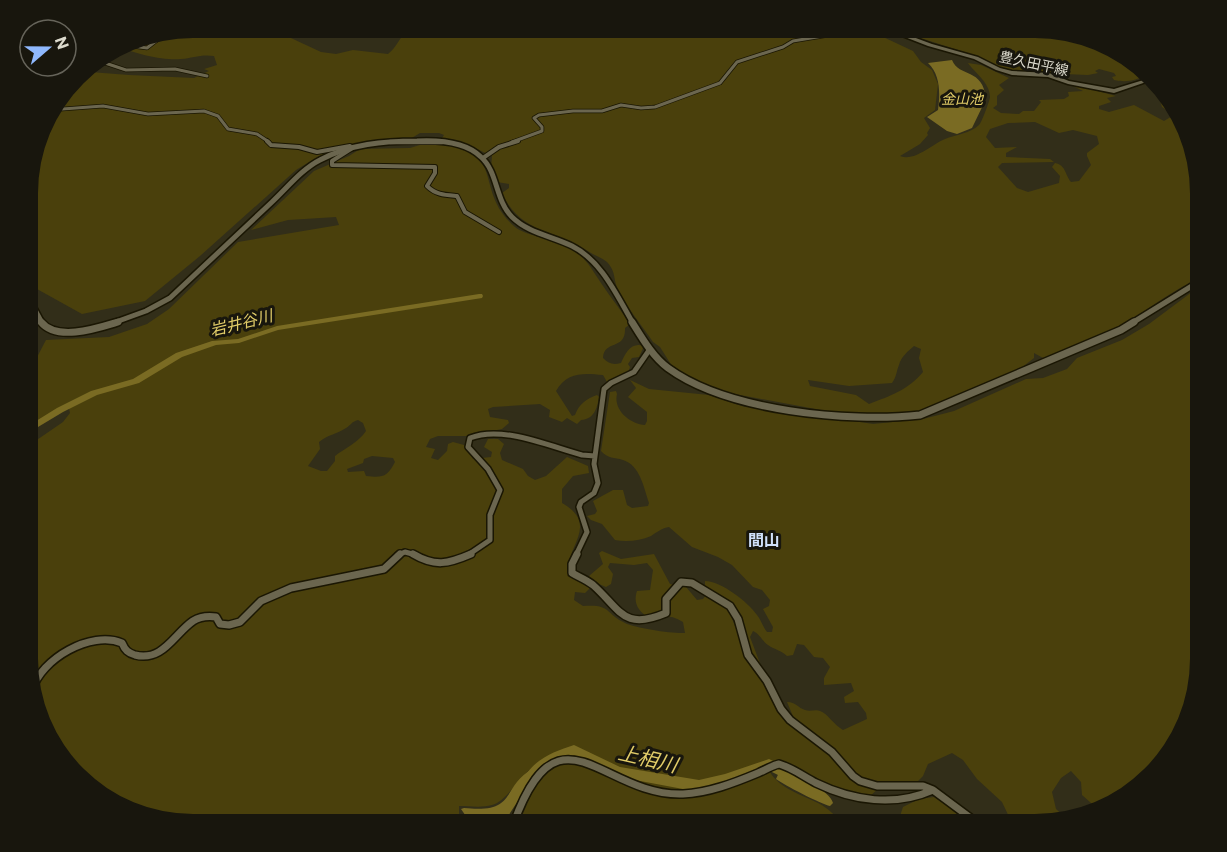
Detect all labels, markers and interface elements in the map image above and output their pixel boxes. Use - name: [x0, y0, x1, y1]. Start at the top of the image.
- north arrow: [18, 18, 78, 78]
- text: N: [52, 34, 74, 52]
- street label: 豊久田平線: [998, 47, 1070, 79]
- water label: 金山池: [941, 90, 985, 107]
- water label: 岩井谷川: [208, 305, 276, 339]
- district label: 間山: [748, 530, 780, 549]
- water label: 上相川: [616, 740, 682, 777]

